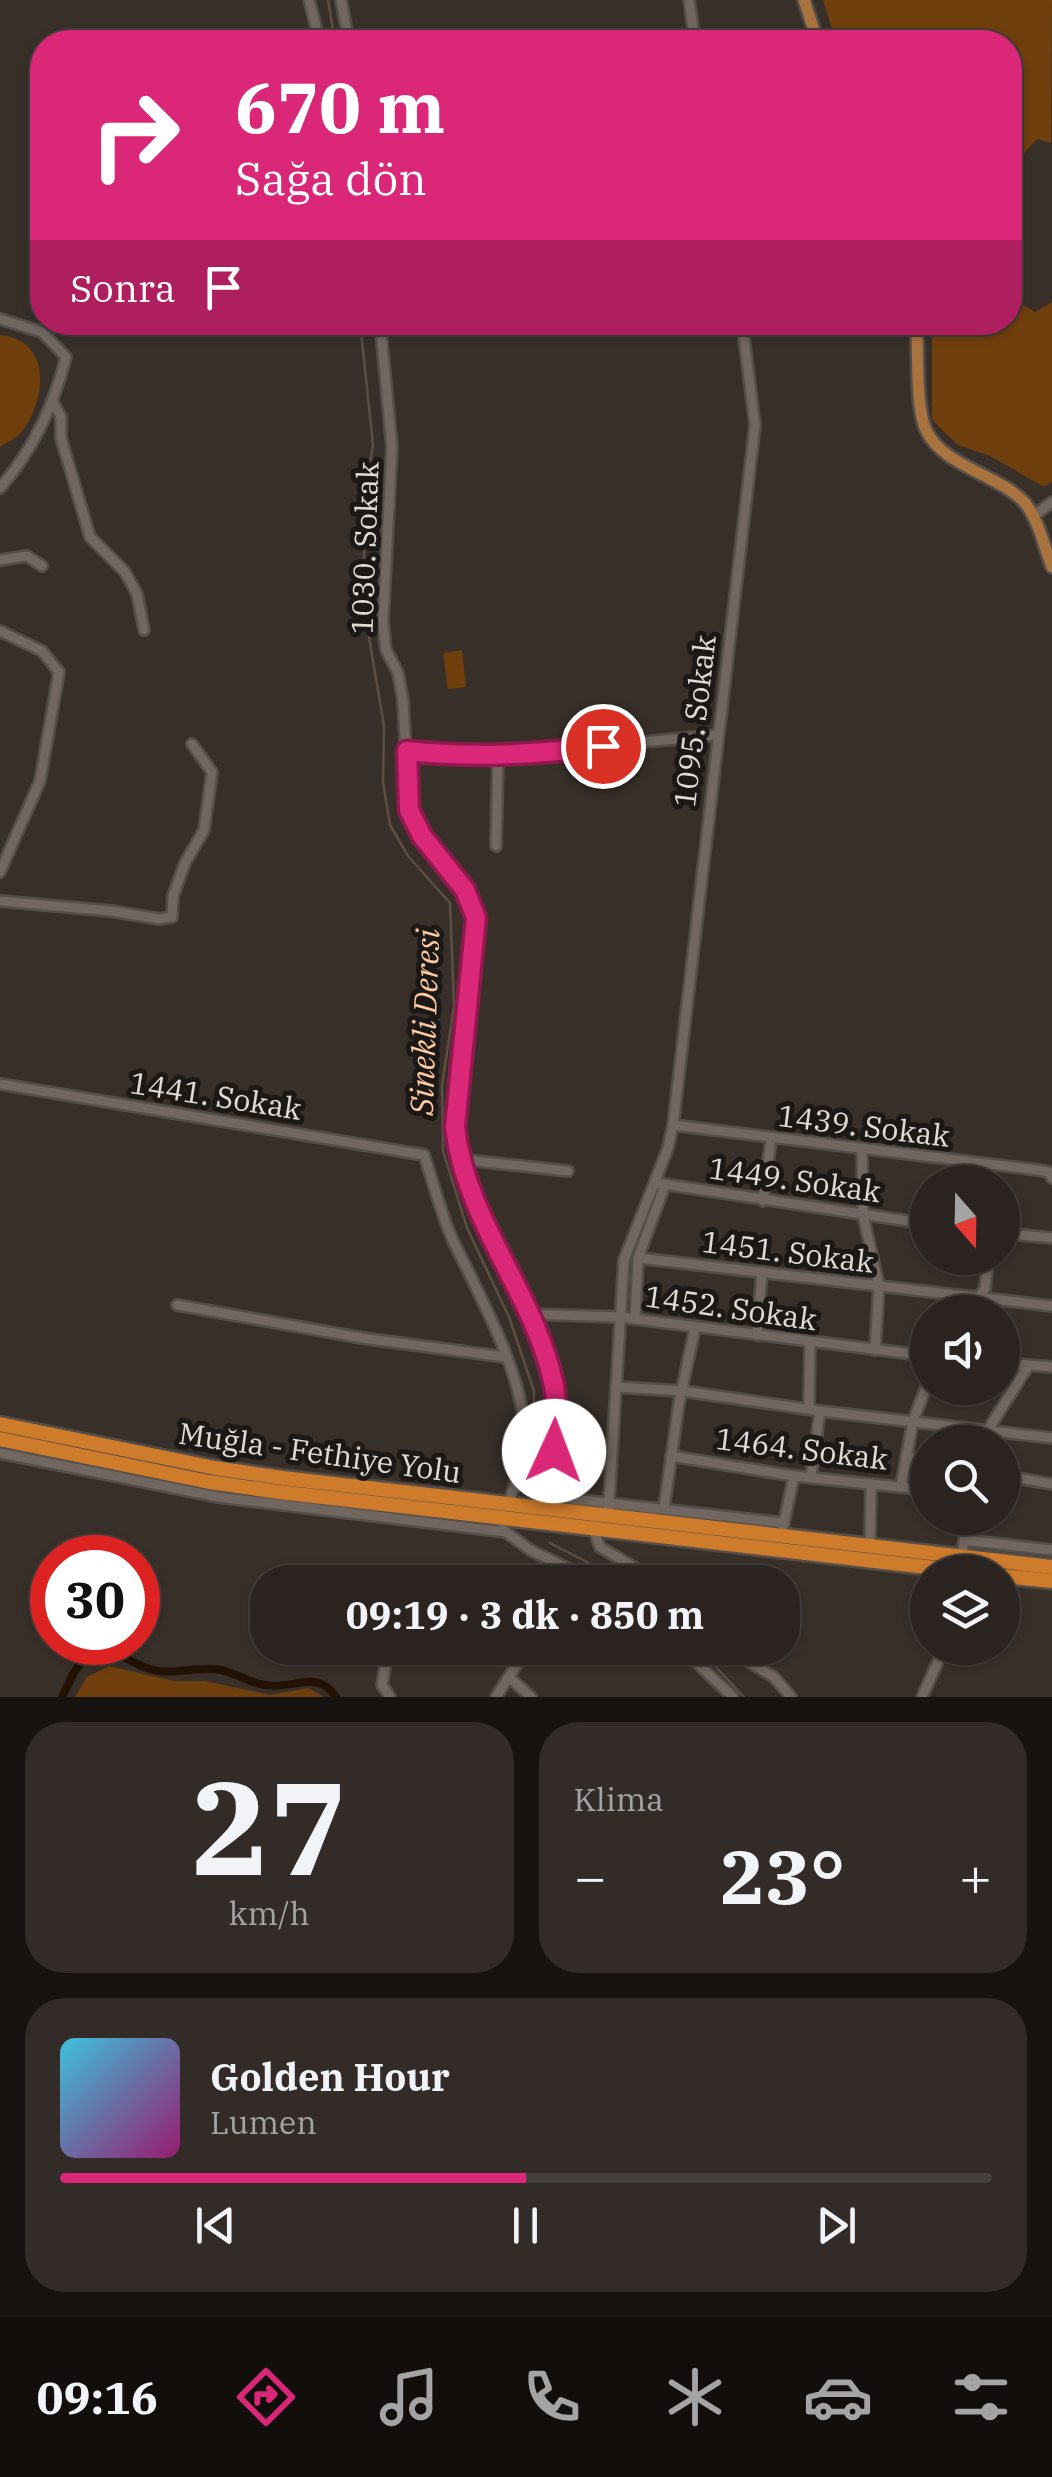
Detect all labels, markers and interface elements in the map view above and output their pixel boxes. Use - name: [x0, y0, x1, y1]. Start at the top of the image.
- text: 670 m: [235, 61, 445, 152]
- icon: right: [70, 70, 200, 200]
- text: Sağa dön: [235, 149, 427, 207]
- icon: arrive: [196, 260, 251, 315]
- text: Sonra: [70, 263, 176, 312]
- street label: 1030. Sokak: [341, 460, 387, 635]
- street label: 1095. Sokak: [664, 632, 724, 809]
- pin: [561, 704, 646, 789]
- icon: arrive: [576, 719, 631, 774]
- water label: Sinekli Deresi: [400, 928, 448, 1117]
- street label: 1441. Sokak: [128, 1062, 305, 1128]
- street label: 1439. Sokak: [776, 1095, 953, 1155]
- street label: 1449. Sokak: [707, 1148, 884, 1210]
- north arrow: [910, 1165, 1020, 1275]
- map controls: [910, 1165, 1020, 1665]
- street label: 1451. Sokak: [700, 1221, 877, 1281]
- street label: 1452. Sokak: [643, 1276, 820, 1338]
- button: sound: [910, 1295, 1020, 1405]
- position arrow: [502, 1399, 606, 1503]
- street label: Muğla - Fethiye Yolu: [176, 1413, 464, 1491]
- street label: 1464. Sokak: [714, 1418, 891, 1478]
- button: search: [910, 1425, 1020, 1535]
- speed limit sign: 30: [30, 1535, 160, 1665]
- button: layers: [910, 1555, 1020, 1665]
- text: 09:19 · 3 dk · 850 m: [346, 1590, 704, 1639]
- text: 27: [191, 1742, 347, 1911]
- text: Klima: [574, 1778, 664, 1820]
- text: 23°: [720, 1827, 845, 1925]
- text: −: [574, 1841, 607, 1912]
- text: +: [959, 1841, 992, 1912]
- text: km/h: [229, 1892, 310, 1934]
- text: Golden Hour: [210, 2052, 450, 2101]
- text: Lumen: [210, 2101, 317, 2143]
- icon: previous: [188, 2198, 243, 2253]
- icon: pause: [498, 2198, 553, 2253]
- icon: next: [809, 2198, 864, 2253]
- icon: directions: [231, 2362, 301, 2432]
- icon: music: [374, 2362, 444, 2432]
- icon: phone: [517, 2362, 587, 2432]
- icon: climate: [660, 2362, 730, 2432]
- icon: car: [803, 2362, 873, 2432]
- icon: filters: [946, 2362, 1016, 2432]
- text: 09:16: [36, 2368, 158, 2426]

